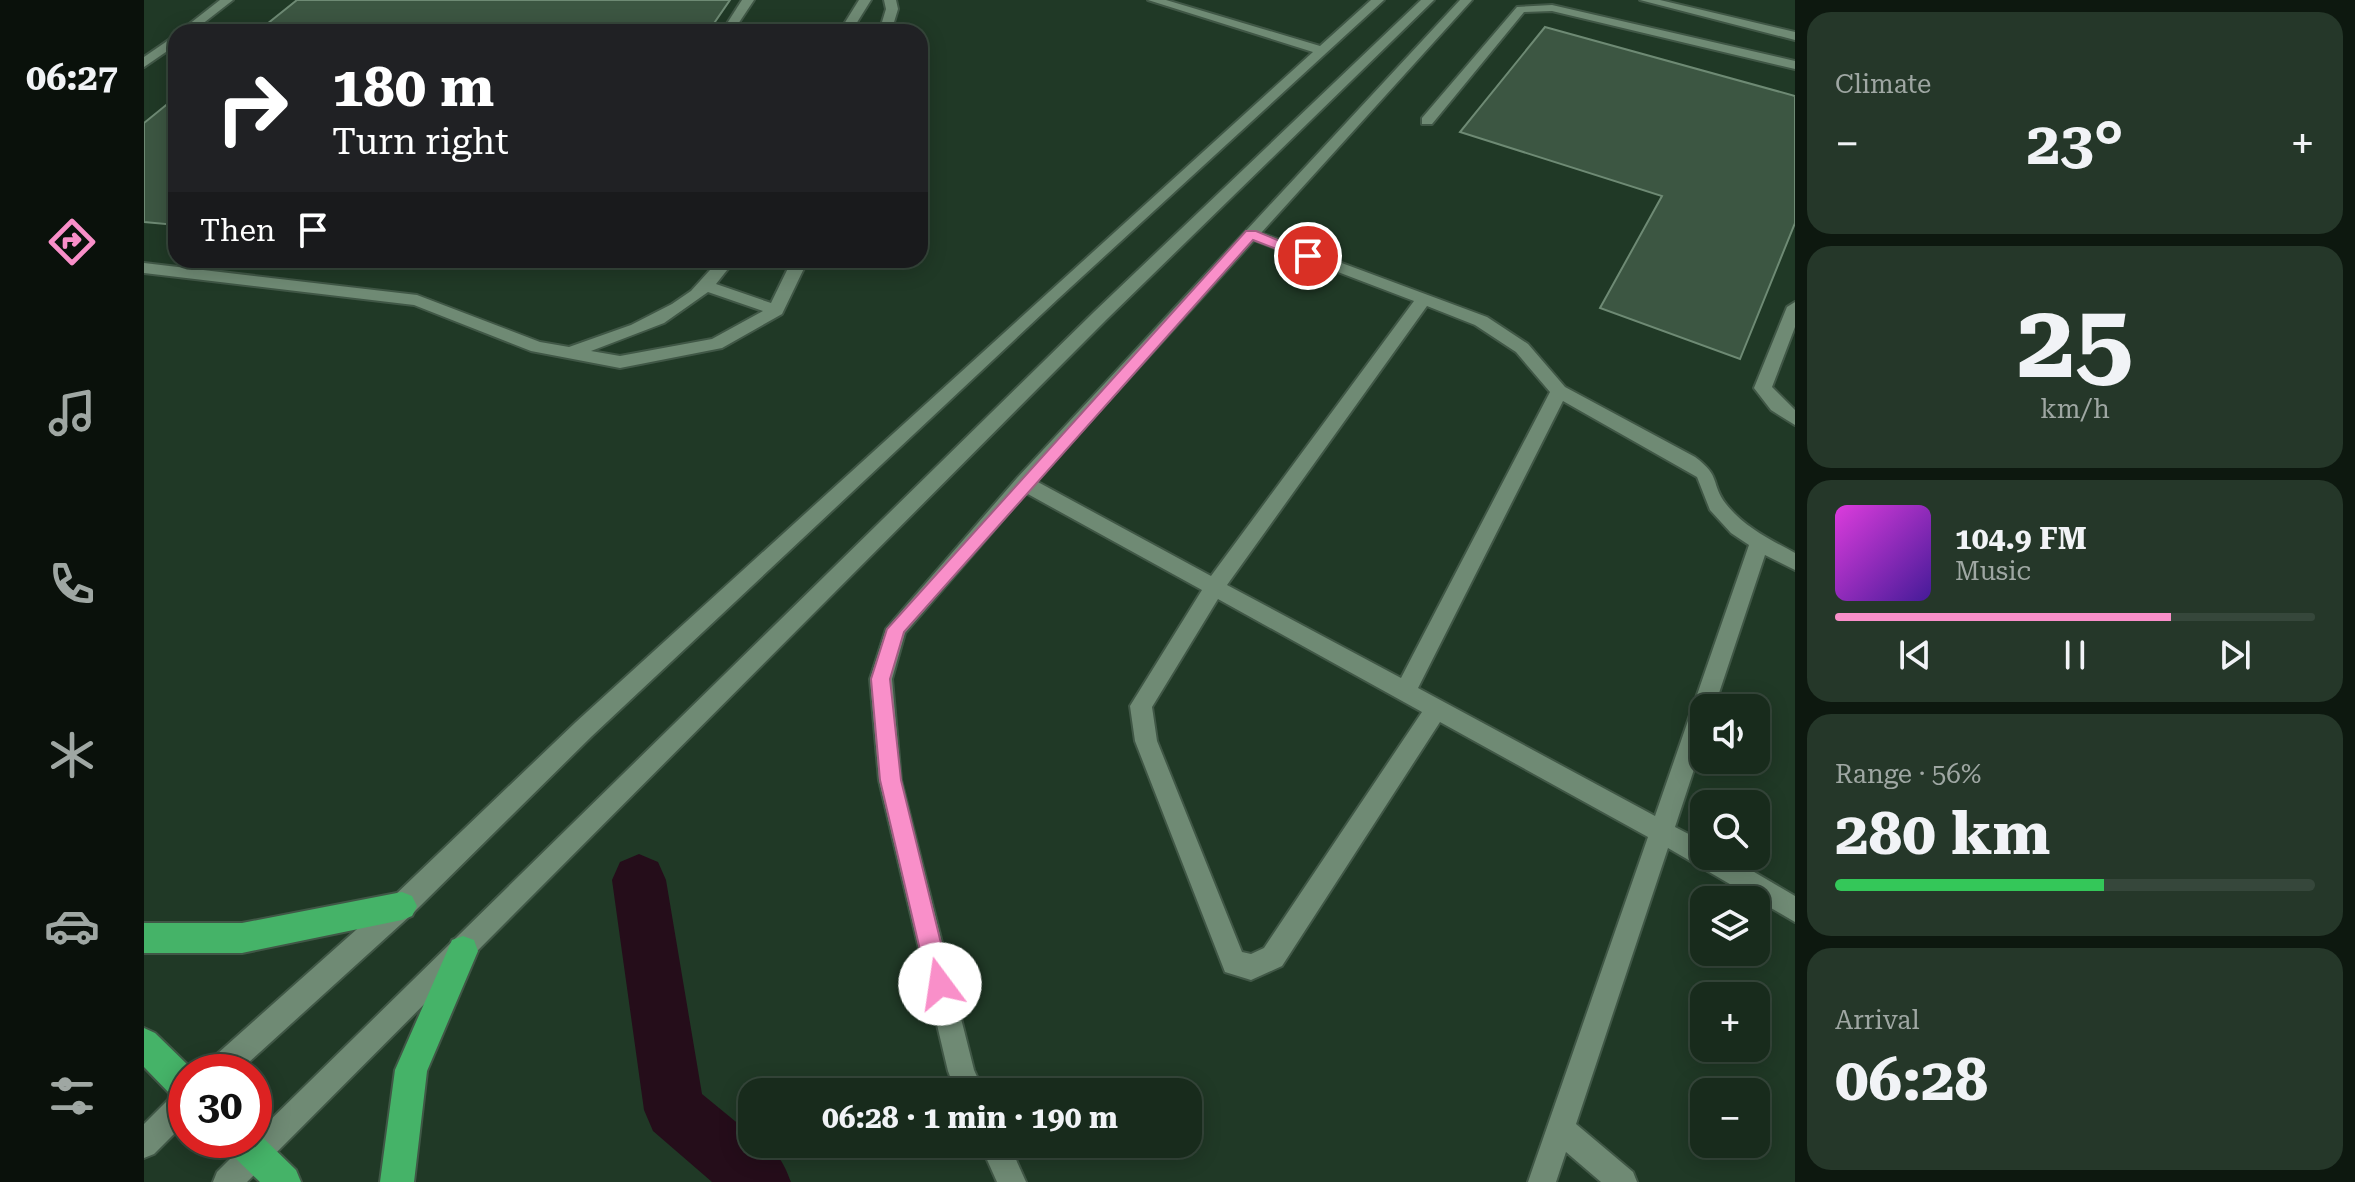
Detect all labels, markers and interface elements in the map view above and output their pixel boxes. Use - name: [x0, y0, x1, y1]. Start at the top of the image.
- text: 180 m: [332, 54, 494, 120]
- icon: right: [200, 56, 304, 160]
- text: 06:27: [26, 57, 118, 99]
- text: Climate: [1835, 69, 1931, 99]
- text: 23°: [2026, 108, 2124, 179]
- text: −: [1835, 118, 1860, 170]
- text: +: [2290, 118, 2315, 170]
- text: Turn right: [332, 121, 509, 163]
- icon: arrive: [291, 208, 335, 252]
- text: Then: [200, 213, 275, 248]
- icon: directions: [44, 214, 100, 270]
- pin: [1274, 222, 1342, 290]
- icon: arrive: [1286, 234, 1330, 278]
- text: 25: [2017, 281, 2133, 402]
- icon: music: [44, 385, 100, 441]
- text: km/h: [2040, 394, 2110, 424]
- text: 104.9 FM: [1955, 521, 2087, 556]
- icon: phone: [44, 556, 100, 612]
- text: Music: [1955, 556, 2031, 586]
- icon: previous: [1893, 633, 1937, 677]
- icon: pause: [2053, 633, 2097, 677]
- icon: next: [2213, 633, 2257, 677]
- map controls: [1690, 694, 1770, 1158]
- button: sound: [1690, 694, 1770, 774]
- icon: climate: [44, 727, 100, 783]
- text: Range · 56%: [1835, 759, 1981, 789]
- button: search: [1690, 790, 1770, 870]
- text: 280 km: [1835, 798, 2050, 869]
- button: layers: [1690, 886, 1770, 966]
- icon: car: [44, 898, 100, 954]
- position arrow: [898, 942, 982, 1026]
- button: +: [1690, 982, 1770, 1062]
- text: Arrival: [1835, 1005, 1920, 1035]
- text: 06:28: [1835, 1044, 1988, 1115]
- speed limit sign: 30: [168, 1054, 272, 1158]
- icon: filters: [44, 1068, 100, 1124]
- button: −: [1690, 1078, 1770, 1158]
- text: 06:28 · 1 min · 190 m: [822, 1100, 1118, 1135]

